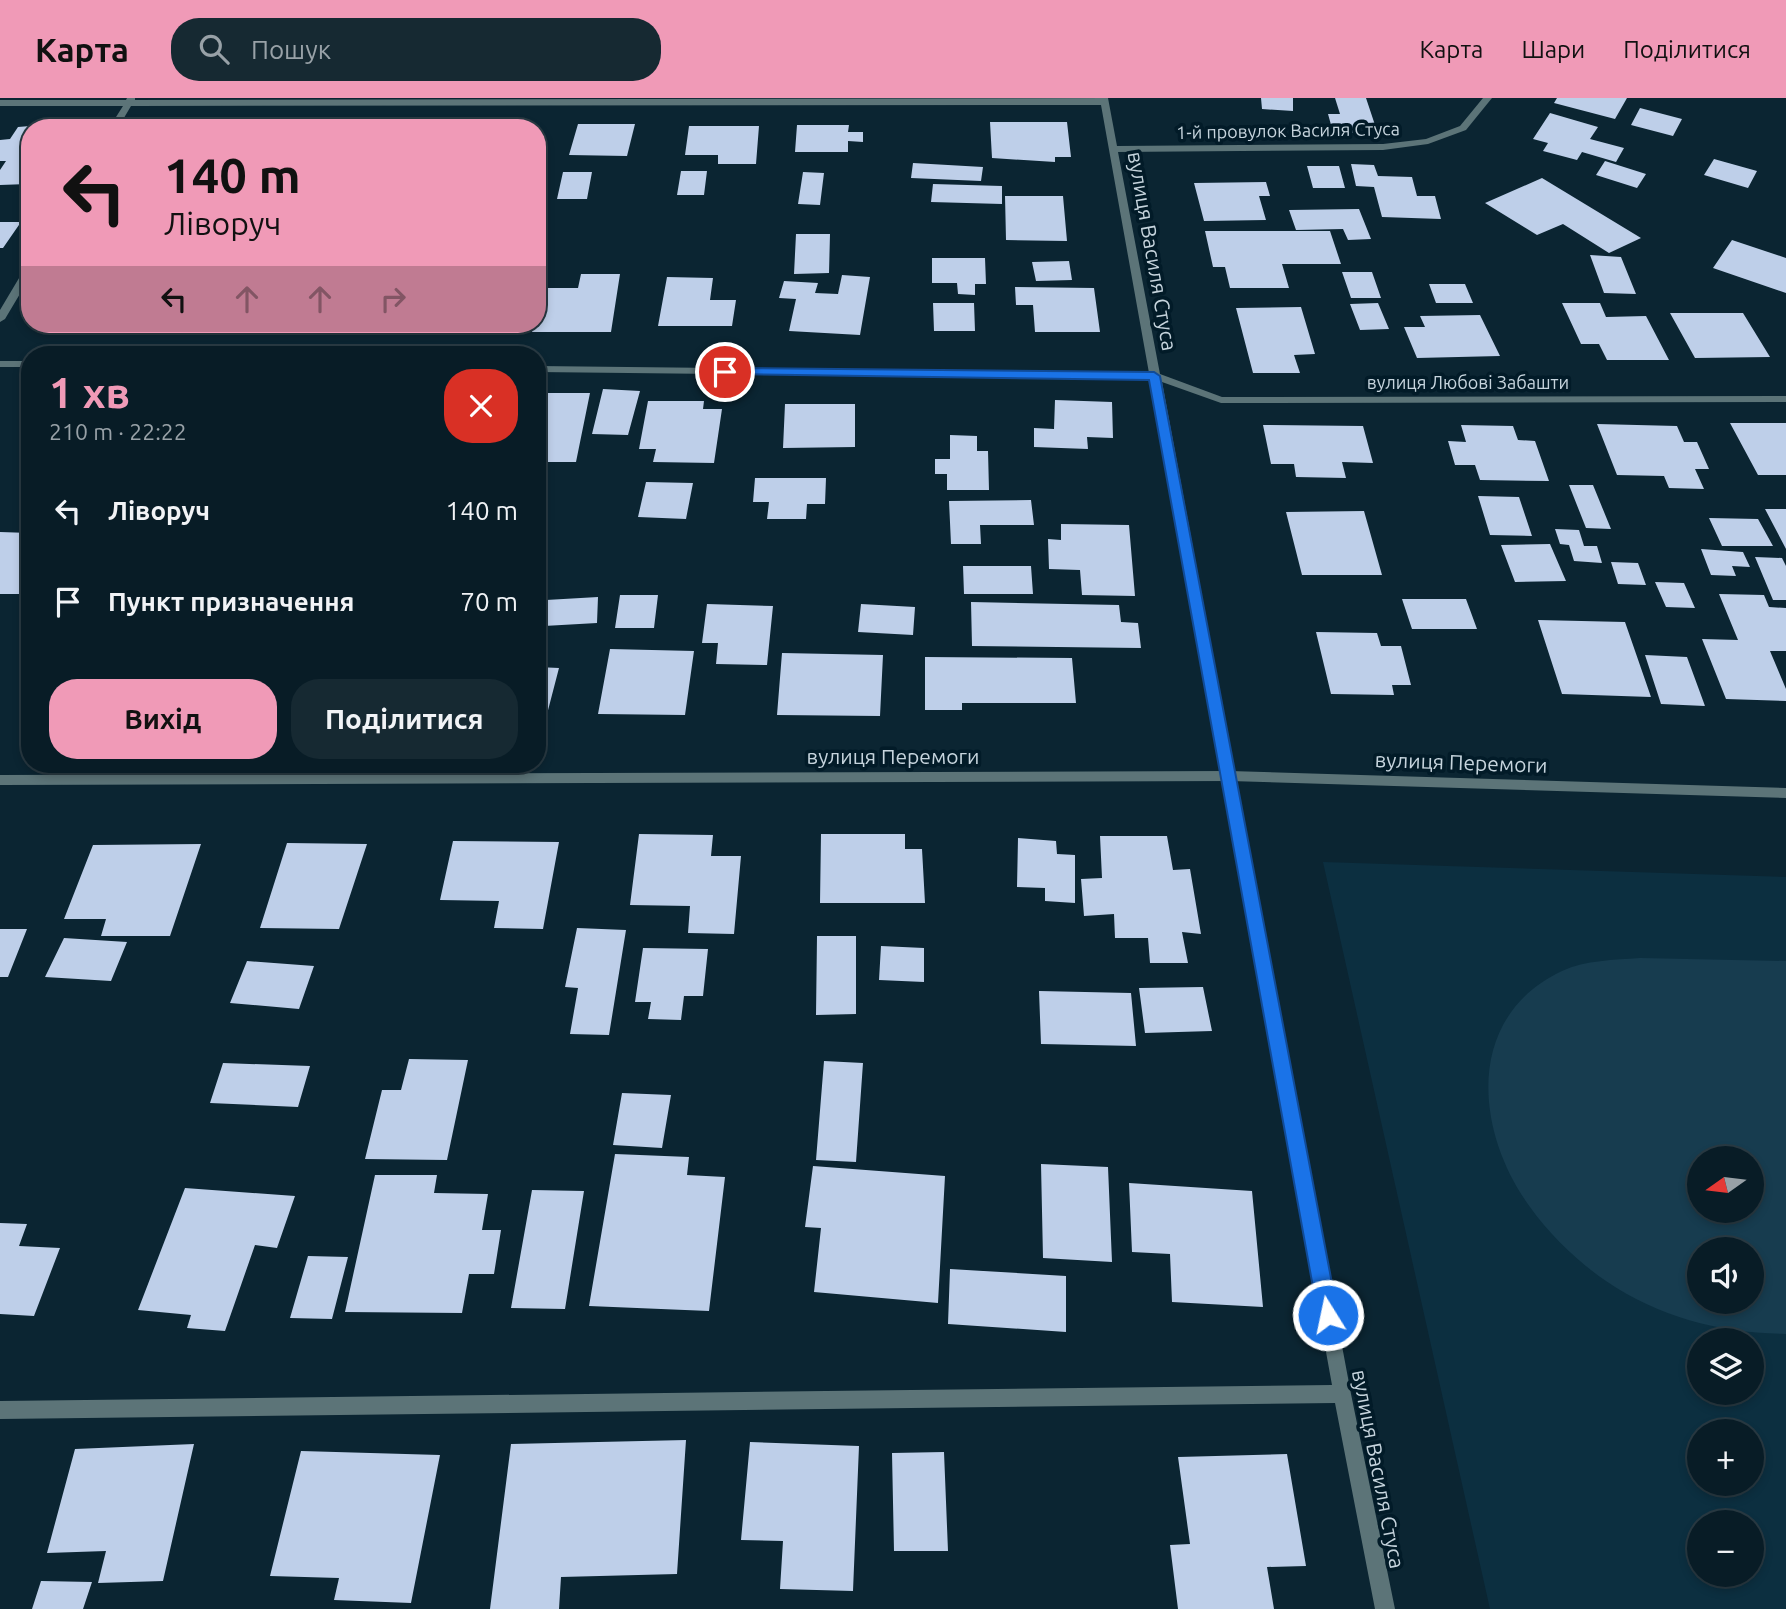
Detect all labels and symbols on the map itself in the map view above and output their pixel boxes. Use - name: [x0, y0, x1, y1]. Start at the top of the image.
- street label: 1-й провулок Василя Стуса: [1176, 118, 1400, 142]
- street label: вулиця Василя Стуса: [1124, 149, 1182, 353]
- pin: [695, 342, 755, 402]
- street label: вулиця Любові Забашти: [1367, 372, 1569, 392]
- street label: вулиця Перемоги: [807, 744, 979, 768]
- street label: вулиця Перемоги: [1374, 747, 1548, 777]
- north arrow: [1687, 1146, 1764, 1223]
- position arrow: [1291, 1278, 1365, 1352]
- street label: вулиця Василя Стуса: [1348, 1368, 1410, 1570]

